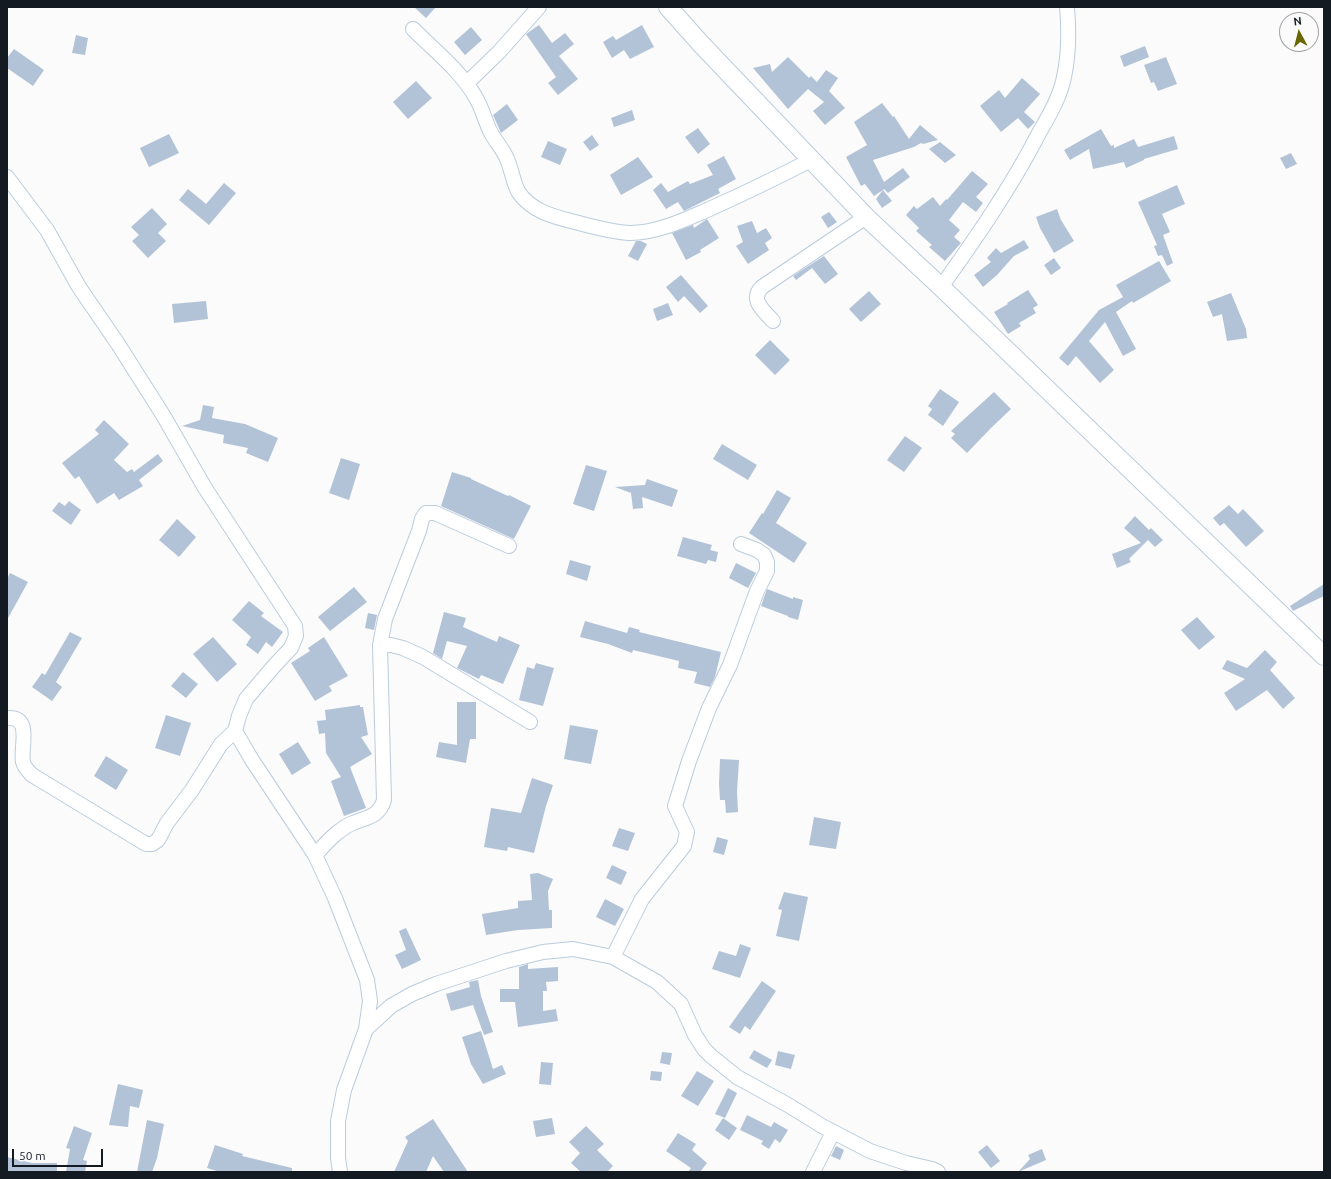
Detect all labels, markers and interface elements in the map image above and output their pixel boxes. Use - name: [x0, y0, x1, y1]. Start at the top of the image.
- north arrow: [1279, 12, 1319, 52]
- text: N: [1293, 15, 1302, 28]
- scale bar: [14, 1141, 105, 1167]
- text: 50 m: [19, 1149, 46, 1162]

